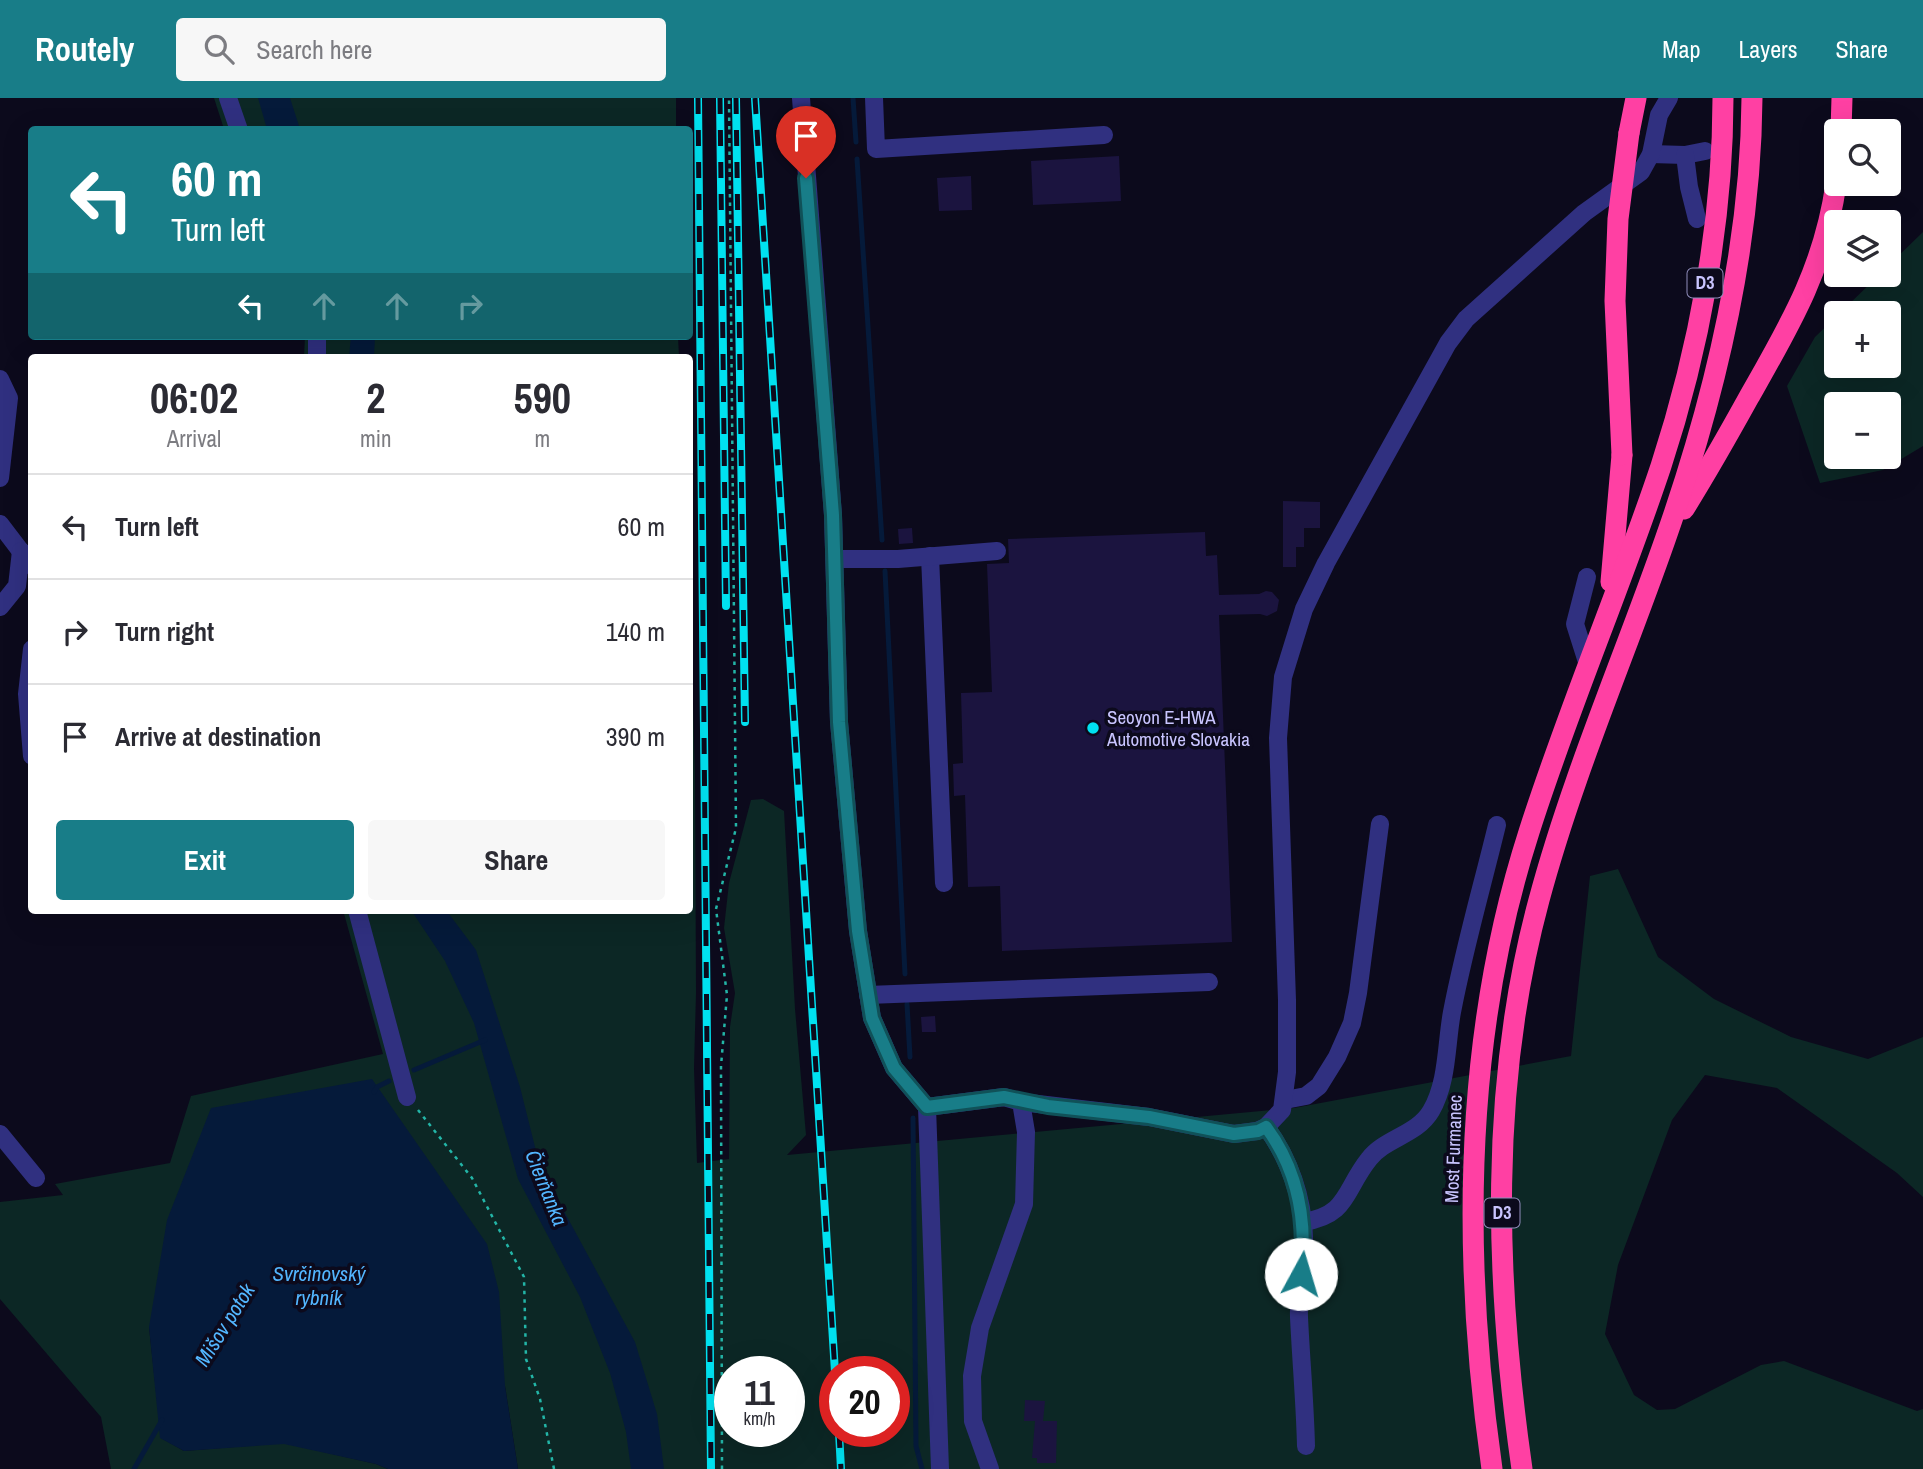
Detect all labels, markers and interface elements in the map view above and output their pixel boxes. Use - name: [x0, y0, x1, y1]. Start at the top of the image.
- search box: [176, 18, 666, 81]
- text: Routely: [35, 27, 134, 71]
- icon: search: [200, 30, 238, 68]
- text: Search here: [256, 32, 372, 67]
- text: Map: [1662, 33, 1700, 65]
- text: Layers: [1738, 33, 1797, 65]
- text: Share: [1835, 33, 1888, 65]
- pin: [776, 106, 836, 178]
- icon: arrive: [787, 117, 825, 155]
- map controls: [1824, 119, 1901, 469]
- button: search: [1824, 119, 1901, 196]
- text: 60 m: [171, 145, 263, 211]
- icon: left: [56, 154, 147, 245]
- text: Turn left: [171, 208, 265, 251]
- button: layers: [1824, 210, 1901, 287]
- road number: D3: [1688, 268, 1722, 298]
- icon: left: [232, 287, 270, 325]
- icon: ahead: [305, 287, 343, 325]
- icon: ahead: [378, 287, 416, 325]
- icon: right: [451, 287, 489, 325]
- button: +: [1824, 301, 1901, 378]
- text: 06:02: [150, 370, 238, 426]
- text: 2: [366, 370, 385, 426]
- text: 590: [514, 370, 571, 426]
- button: −: [1824, 392, 1901, 469]
- text: Arrival: [167, 423, 221, 454]
- text: min: [360, 423, 392, 454]
- text: m: [534, 423, 550, 454]
- icon: left: [56, 508, 94, 546]
- text: Turn left: [115, 509, 199, 544]
- text: 60 m: [618, 509, 665, 544]
- icon: right: [56, 613, 94, 651]
- text: Turn right: [115, 614, 214, 649]
- text: 140 m: [606, 614, 665, 649]
- place label: Seoyon E-HWA Automotive Slovakia: [1106, 704, 1250, 752]
- icon: arrive: [56, 718, 94, 756]
- text: Arrive at destination: [115, 719, 321, 754]
- text: 390 m: [606, 719, 665, 754]
- marker: Seoyon E-HWA Automotive Slovakia: [1085, 720, 1101, 736]
- button: Exit: [56, 820, 354, 900]
- button: Share: [368, 820, 665, 900]
- street label: Most Furmanec: [1438, 1094, 1468, 1204]
- water label: Čierňanka: [518, 1146, 575, 1230]
- road number: D3: [1484, 1198, 1520, 1228]
- position arrow: [1264, 1237, 1338, 1311]
- water label: Svrčinovský rybník: [273, 1259, 367, 1312]
- water label: Mišov potok: [188, 1277, 262, 1372]
- speed limit sign: 20: [819, 1356, 910, 1447]
- text: 11: [744, 1369, 775, 1416]
- text: km/h: [744, 1406, 776, 1431]

